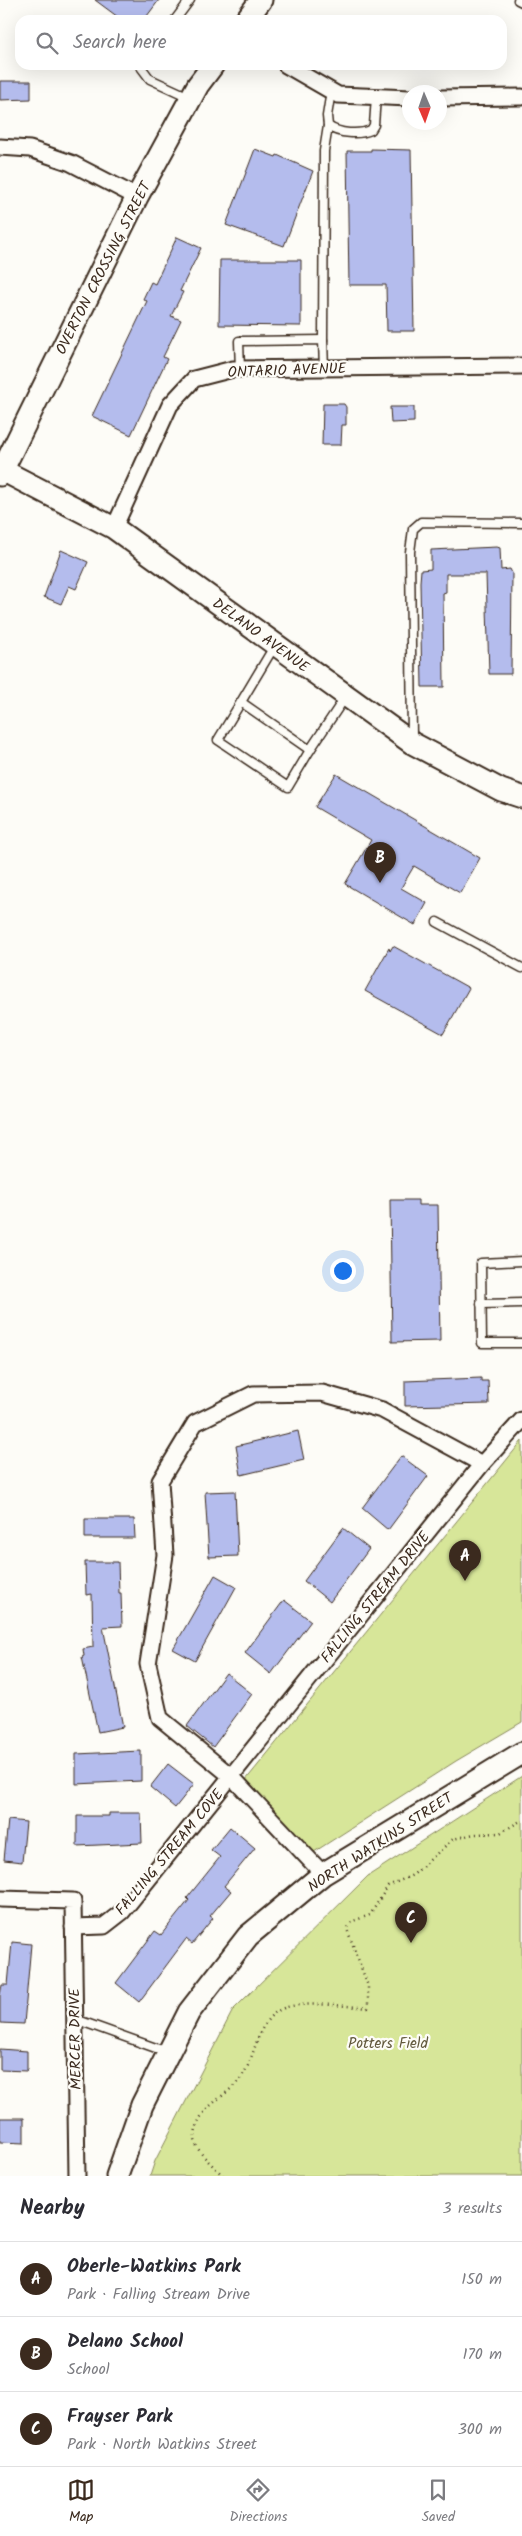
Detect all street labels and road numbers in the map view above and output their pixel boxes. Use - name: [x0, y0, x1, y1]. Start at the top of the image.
- street label: OVERTON CROSSING STREET: [50, 176, 159, 359]
- street label: ONTARIO AVENUE: [227, 357, 348, 385]
- street label: DELANO AVENUE: [207, 592, 315, 680]
- street label: FALLING STREAM DRIVE: [315, 1526, 437, 1669]
- street label: FALLING STREAM COVE: [110, 1783, 231, 1921]
- street label: NORTH WATKINS STREET: [303, 1786, 460, 1899]
- street label: MERCER DRIVE: [63, 1987, 89, 2090]

